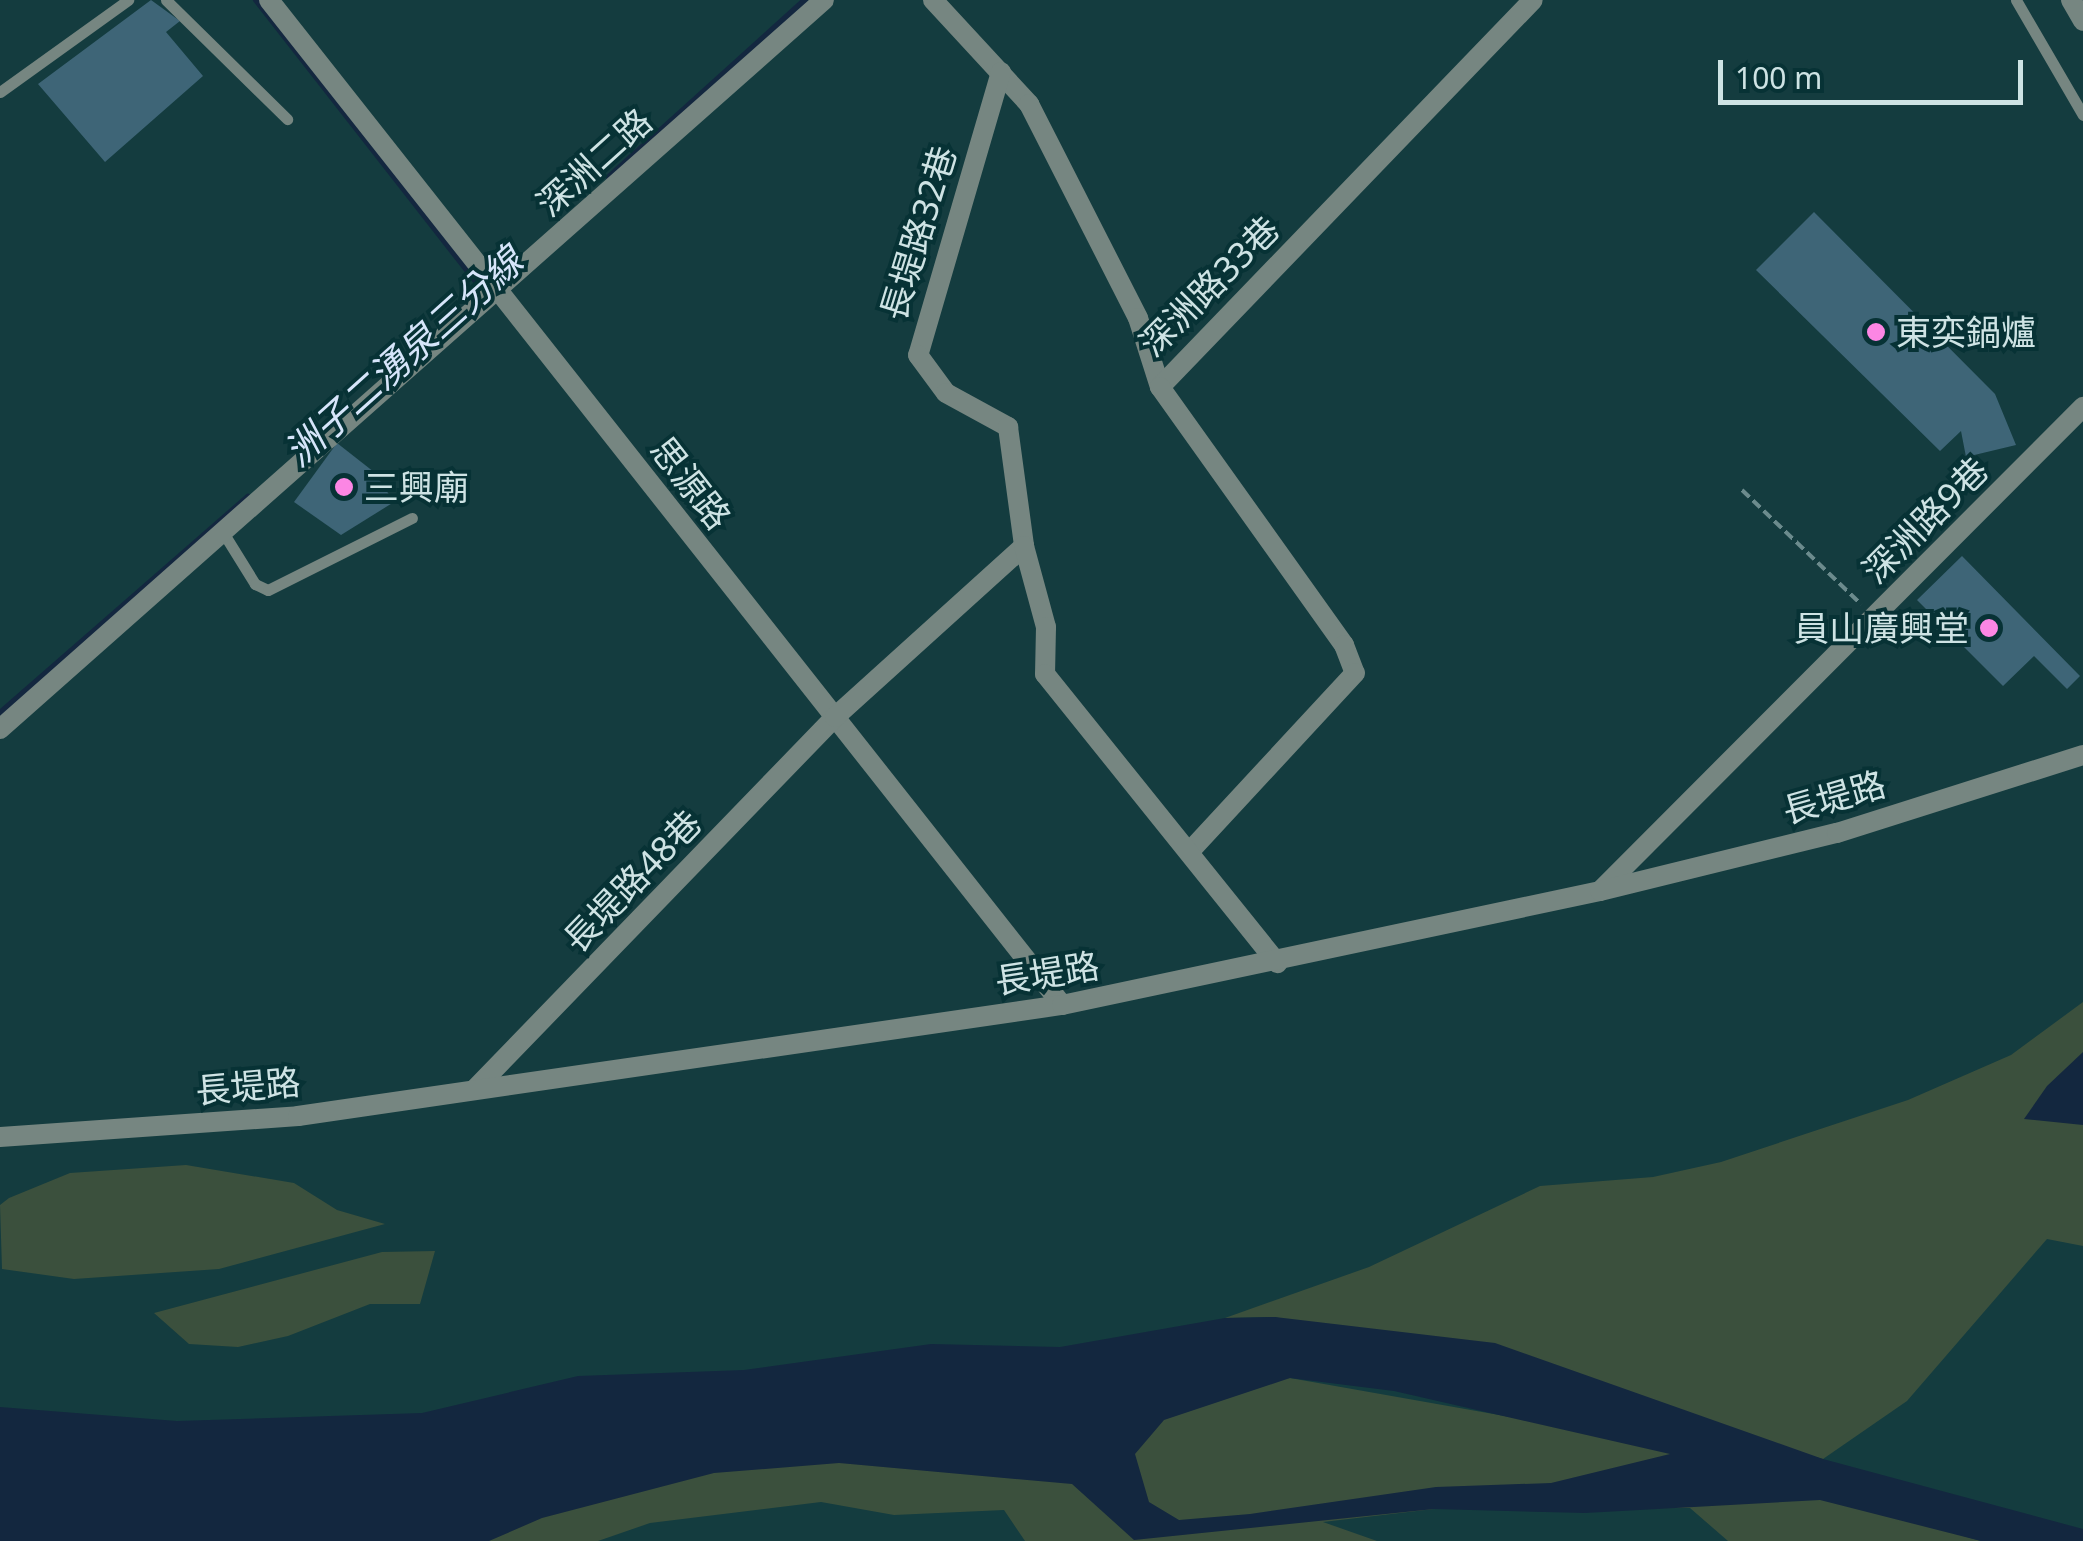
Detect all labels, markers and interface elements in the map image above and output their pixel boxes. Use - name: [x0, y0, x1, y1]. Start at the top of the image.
- scale bar: [1723, 40, 2028, 102]
- text: 100 m: [1735, 57, 1822, 98]
- street label: 深洲二路: [528, 100, 660, 224]
- street label: 長堤路32巷: [872, 141, 964, 325]
- street label: 深洲路33巷: [1130, 207, 1288, 365]
- water label: 洲子二湧泉三分線: [275, 237, 531, 475]
- place label: 東奕鍋爐: [1896, 311, 2036, 353]
- marker: 東奕鍋爐: [1865, 321, 1887, 343]
- street label: 思源路: [642, 429, 740, 537]
- street label: 深洲路9巷: [1854, 449, 1996, 591]
- place label: 三興廟: [364, 466, 469, 508]
- marker: 三興廟: [333, 476, 355, 498]
- place label: 員山廣興堂: [1794, 607, 1969, 649]
- marker: 員山廣興堂: [1978, 617, 2000, 639]
- street label: 長堤路: [1778, 762, 1890, 832]
- street label: 長堤路48巷: [554, 802, 710, 960]
- street label: 長堤路: [992, 944, 1102, 1002]
- street label: 長堤路: [194, 1061, 302, 1111]

